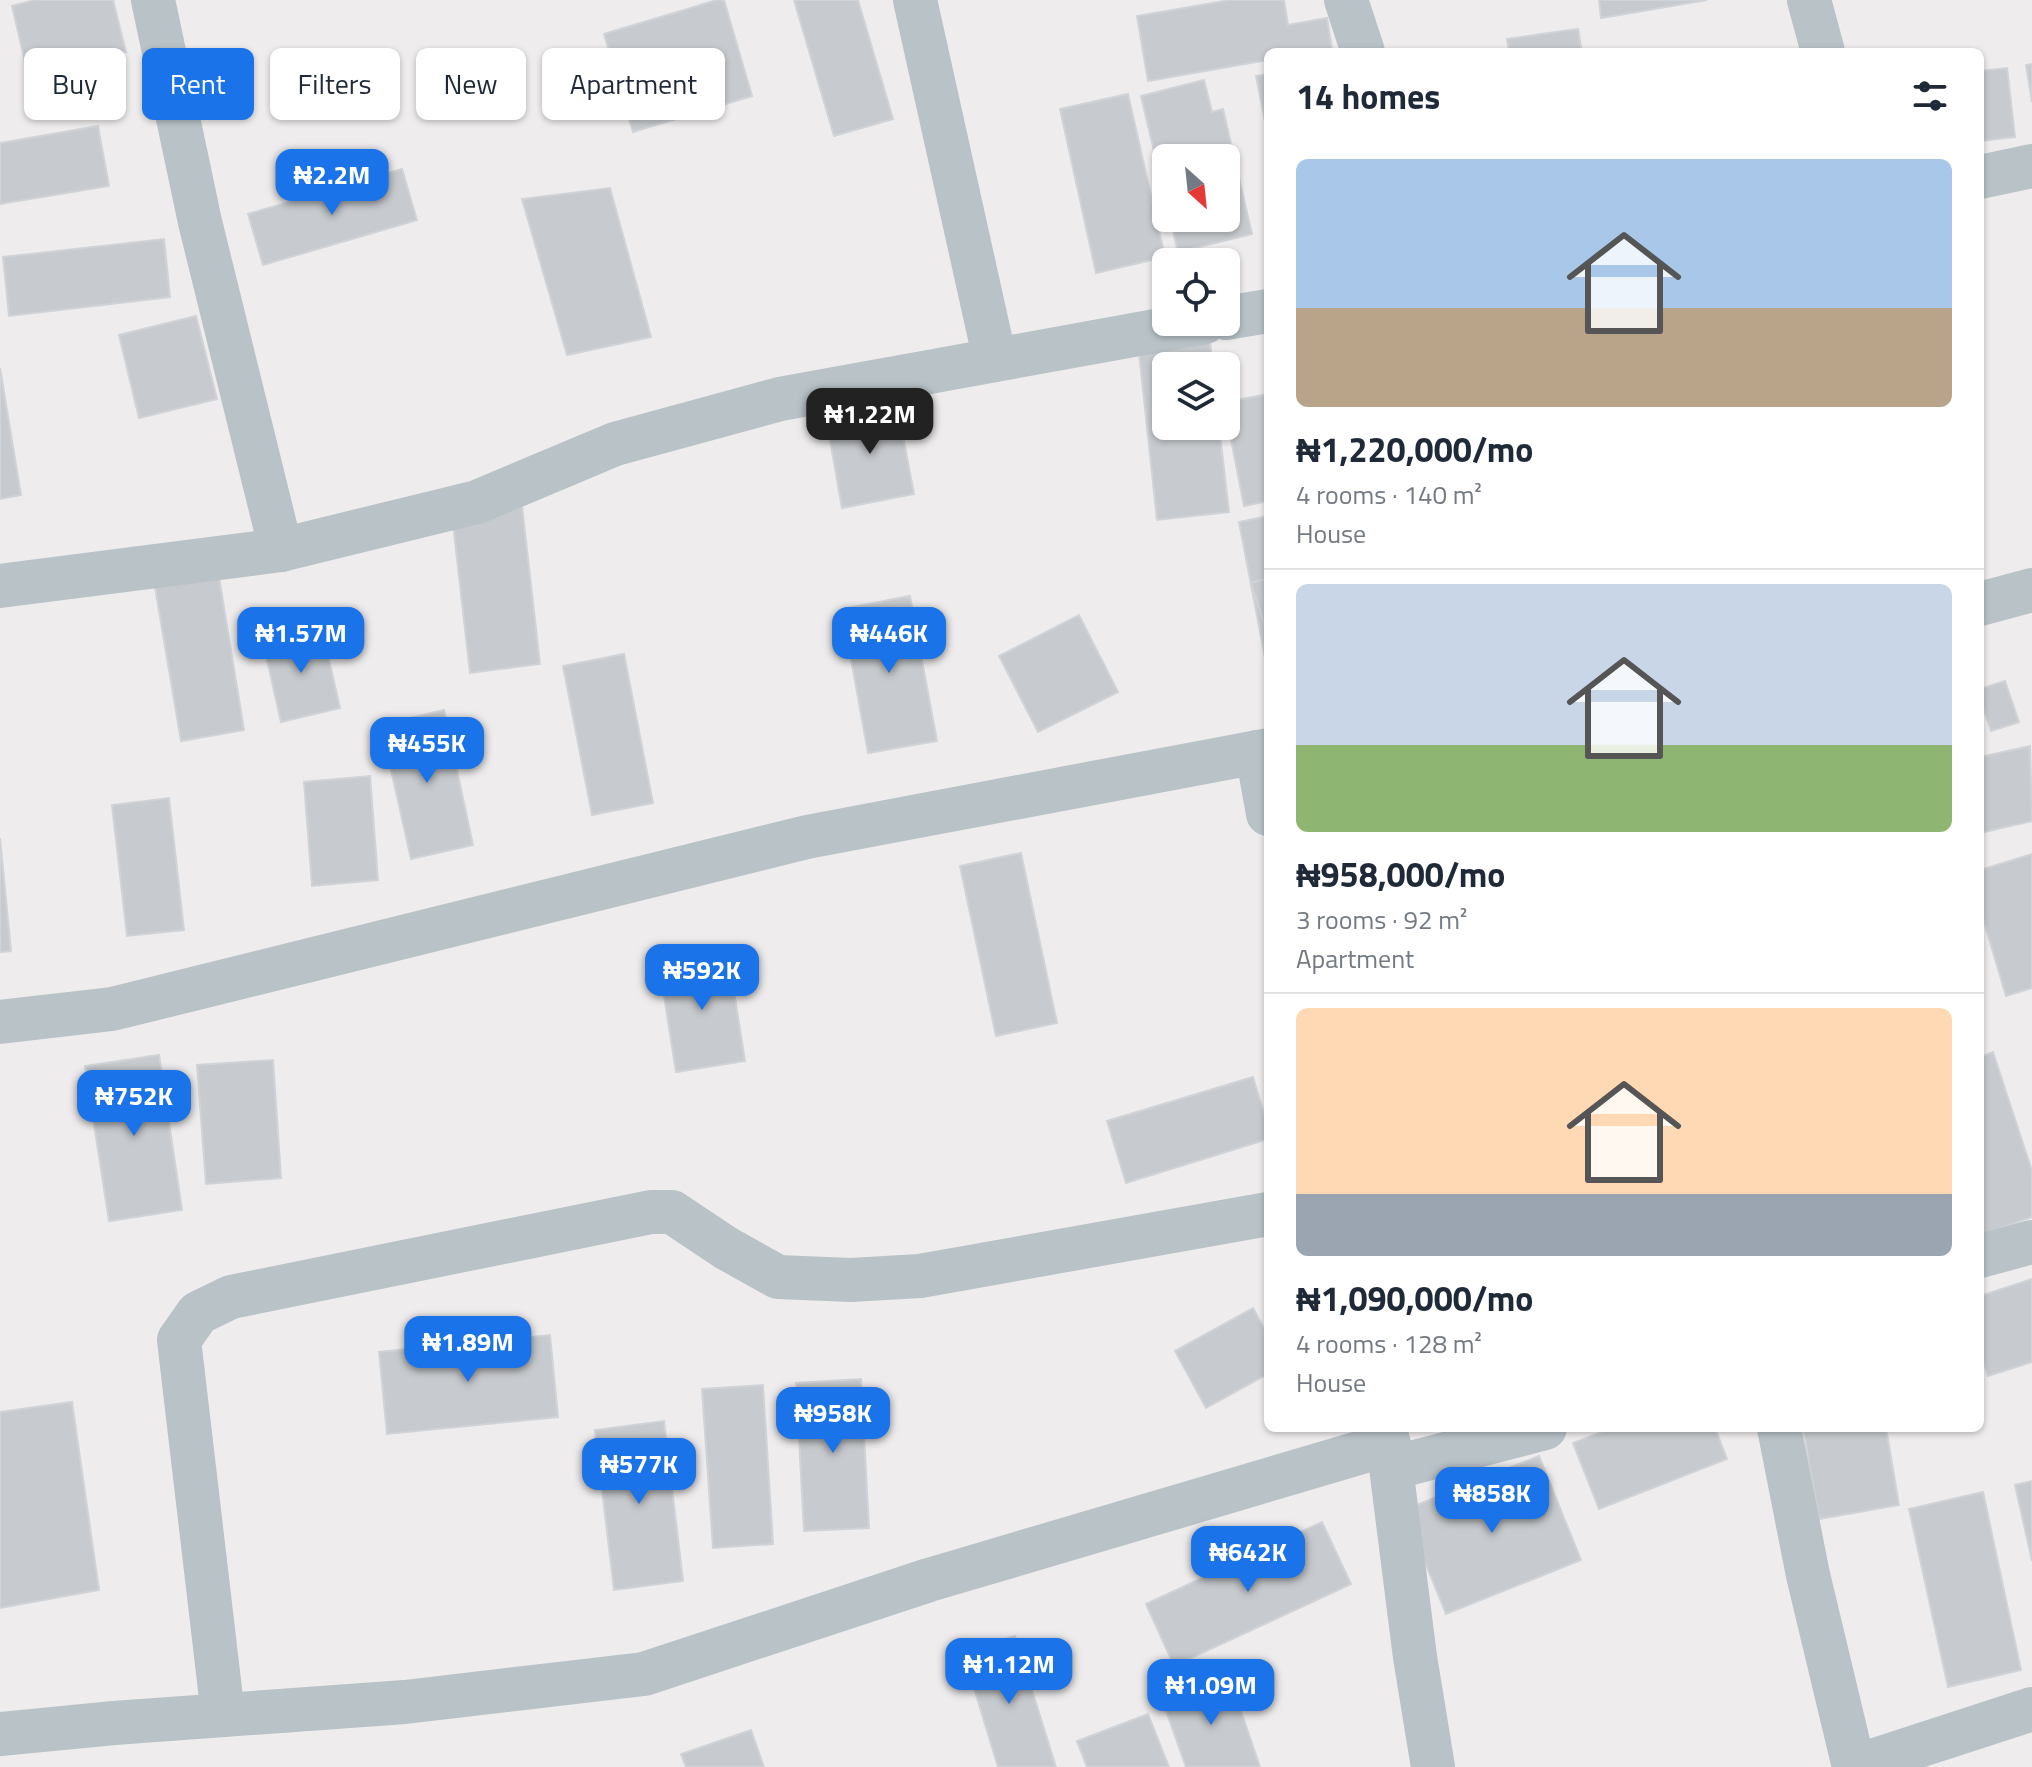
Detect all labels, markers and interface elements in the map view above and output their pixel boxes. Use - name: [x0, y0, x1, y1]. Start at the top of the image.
- chip: Buy: [24, 48, 126, 120]
- chip: Rent: [142, 48, 254, 120]
- chip: Filters: [270, 48, 400, 120]
- chip: New: [416, 48, 526, 120]
- chip: Apartment: [542, 48, 725, 120]
- text: 14 homes: [1296, 70, 1440, 122]
- icon: filters: [1908, 74, 1952, 118]
- north arrow: [1152, 144, 1240, 232]
- map controls: [1152, 144, 1240, 440]
- pin: ₦2.2M: [276, 149, 388, 217]
- text: ₦2.2M: [294, 155, 370, 194]
- icon: home: [1552, 211, 1696, 355]
- button: locate: [1152, 248, 1240, 336]
- button: layers: [1152, 352, 1240, 440]
- pin: ₦1.22M: [805, 388, 935, 456]
- text: ₦1.22M: [824, 394, 916, 433]
- text: ₦1,220,000/mo: [1296, 423, 1533, 475]
- text: 4 rooms · 140 m²: [1296, 475, 1482, 514]
- text: House: [1296, 514, 1366, 553]
- pin: ₦1.57M: [236, 607, 366, 675]
- pin: ₦446K: [833, 607, 945, 675]
- text: ₦1.57M: [255, 613, 347, 652]
- text: ₦446K: [850, 613, 928, 652]
- icon: home: [1552, 636, 1696, 780]
- pin: ₦455K: [371, 717, 483, 785]
- text: ₦455K: [388, 723, 466, 762]
- text: ₦958,000/mo: [1296, 848, 1505, 900]
- text: 3 rooms · 92 m²: [1296, 900, 1467, 939]
- text: Apartment: [1296, 939, 1414, 978]
- pin: ₦592K: [646, 944, 758, 1012]
- text: ₦592K: [663, 950, 741, 989]
- icon: home: [1552, 1060, 1696, 1204]
- pin: ₦752K: [78, 1070, 190, 1138]
- text: ₦752K: [95, 1076, 173, 1115]
- text: ₦1,090,000/mo: [1296, 1272, 1533, 1324]
- pin: ₦1.89M: [403, 1316, 533, 1384]
- text: ₦1.89M: [422, 1322, 514, 1361]
- text: 4 rooms · 128 m²: [1296, 1324, 1482, 1363]
- text: House: [1296, 1363, 1366, 1402]
- pin: ₦958K: [777, 1387, 889, 1455]
- text: ₦958K: [794, 1393, 872, 1432]
- pin: ₦577K: [583, 1438, 695, 1506]
- text: ₦577K: [600, 1444, 678, 1483]
- pin: ₦858K: [1436, 1467, 1548, 1535]
- text: ₦858K: [1453, 1473, 1531, 1512]
- pin: ₦642K: [1192, 1526, 1304, 1594]
- text: ₦642K: [1209, 1532, 1287, 1571]
- pin: ₦1.12M: [944, 1638, 1074, 1706]
- text: ₦1.12M: [963, 1644, 1055, 1683]
- pin: ₦1.09M: [1146, 1659, 1276, 1727]
- text: ₦1.09M: [1165, 1665, 1257, 1704]

